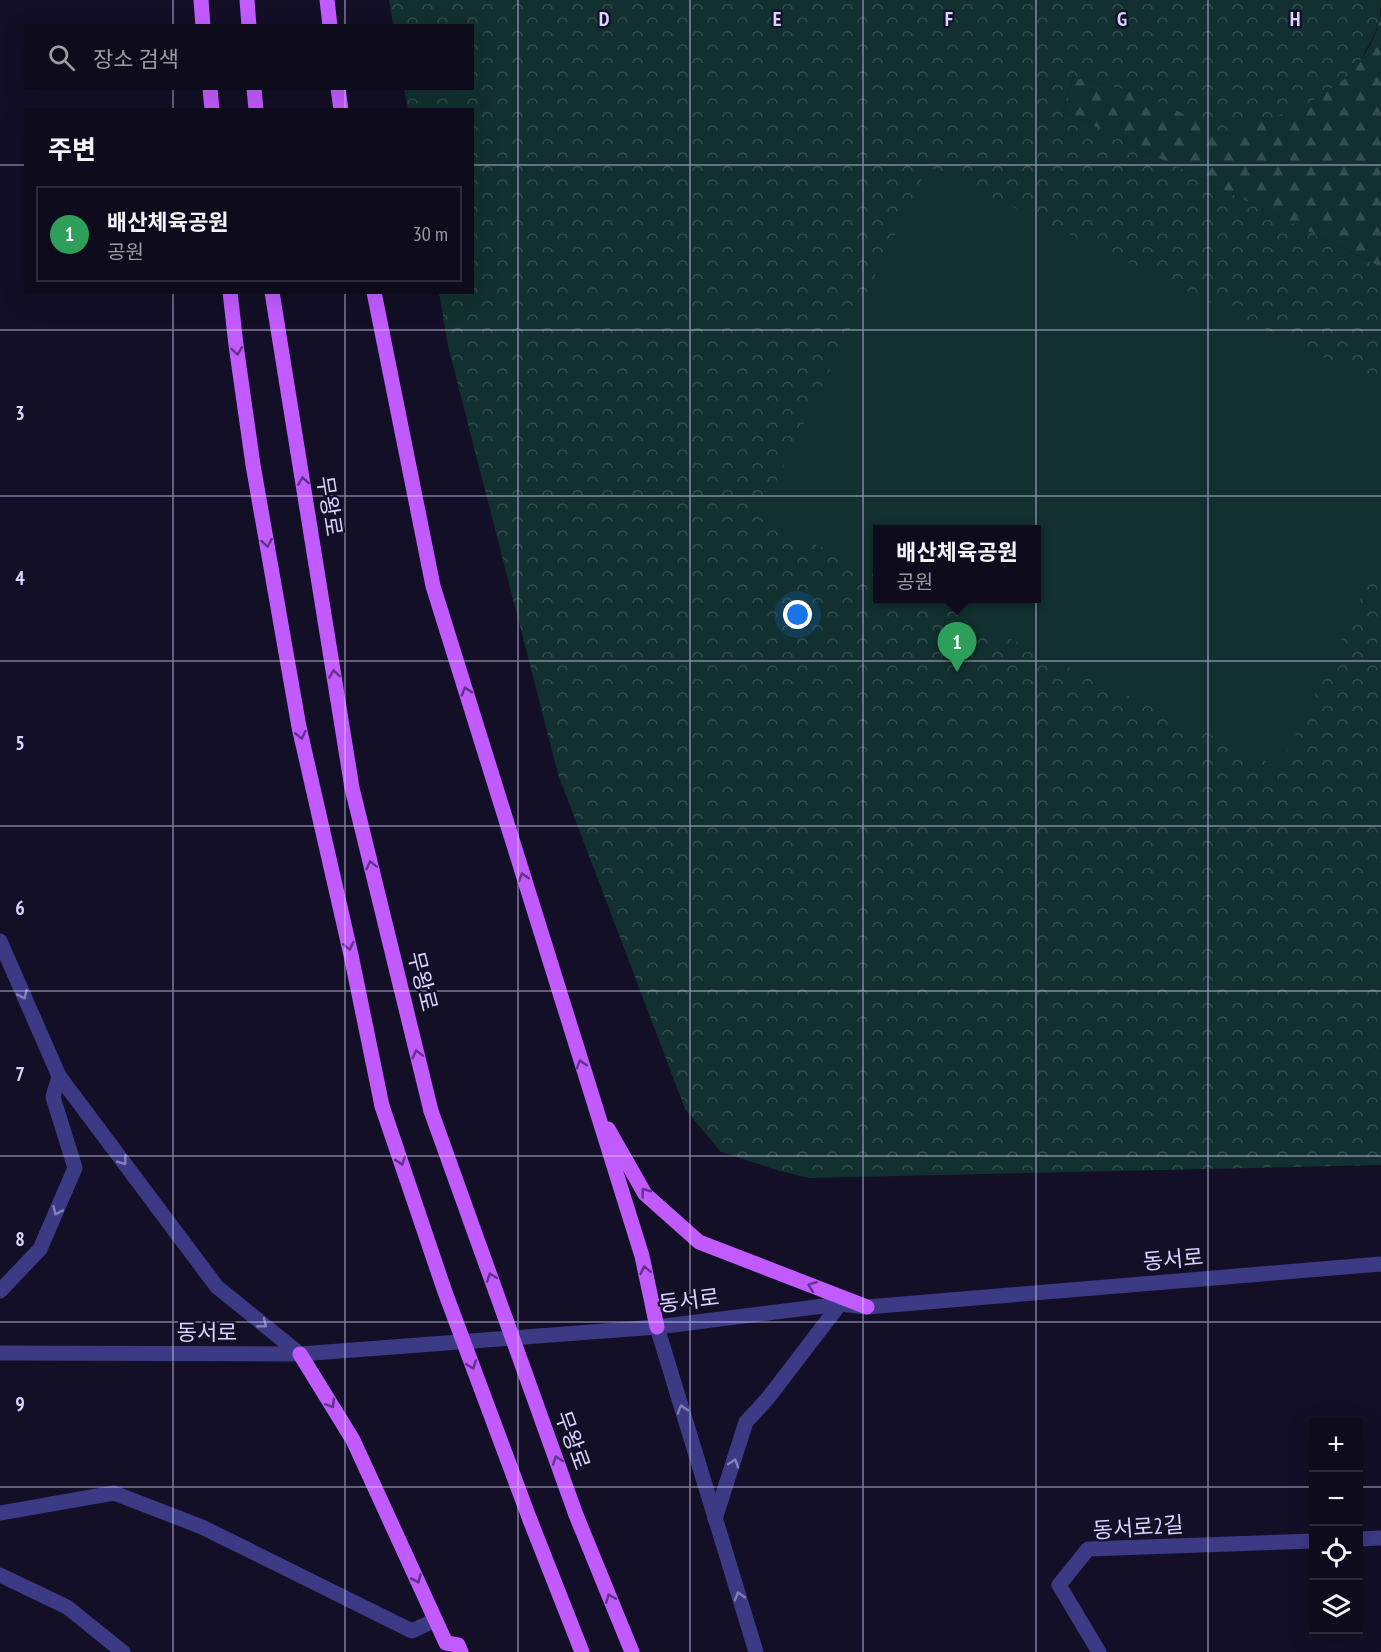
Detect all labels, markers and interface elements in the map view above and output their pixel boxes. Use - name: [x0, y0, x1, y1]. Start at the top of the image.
- text: D: [599, 6, 610, 32]
- text: E: [773, 6, 781, 32]
- text: F: [945, 6, 953, 32]
- text: G: [1117, 6, 1127, 32]
- text: H: [1290, 6, 1300, 32]
- search box: [24, 24, 474, 90]
- icon: search: [45, 41, 78, 74]
- text: 장소 검색: [93, 45, 179, 73]
- text: 주변: [48, 133, 96, 166]
- text: 배산체육공원: [107, 208, 228, 236]
- text: 1: [65, 221, 74, 247]
- text: 30 m: [413, 221, 448, 247]
- text: 공원: [107, 239, 144, 265]
- one-way arrow: [230, 346, 242, 355]
- text: 3: [15, 400, 25, 426]
- street label: 무왕로: [311, 474, 349, 538]
- one-way arrow: [297, 476, 310, 486]
- popup: [873, 525, 1041, 603]
- text: 배산체육공원: [896, 538, 1018, 566]
- one-way arrow: [260, 539, 272, 548]
- text: 4: [15, 565, 25, 591]
- text: 공원: [896, 569, 933, 595]
- your location: [783, 600, 812, 629]
- pin: 1: [938, 622, 976, 672]
- one-way arrow: [328, 669, 341, 679]
- one-way arrow: [461, 686, 473, 697]
- text: 5: [15, 730, 25, 756]
- one-way arrow: [293, 730, 306, 740]
- one-way arrow: [366, 860, 379, 870]
- one-way arrow: [518, 872, 530, 883]
- text: 6: [15, 895, 25, 921]
- one-way arrow: [342, 941, 355, 951]
- street label: 무왕로: [402, 948, 444, 1014]
- one-way arrow: [16, 988, 28, 999]
- one-way arrow: [412, 1050, 425, 1060]
- one-way arrow: [576, 1059, 588, 1070]
- text: 7: [15, 1061, 25, 1087]
- one-way arrow: [115, 1154, 126, 1165]
- one-way arrow: [393, 1155, 406, 1166]
- one-way arrow: [642, 1187, 653, 1198]
- one-way arrow: [52, 1204, 64, 1215]
- text: 8: [15, 1226, 25, 1252]
- street label: 동서로: [1142, 1242, 1204, 1276]
- one-way arrow: [639, 1265, 652, 1275]
- one-way arrow: [485, 1272, 498, 1282]
- one-way arrow: [807, 1281, 818, 1294]
- street label: 동서로: [657, 1282, 721, 1318]
- one-way arrow: [256, 1317, 267, 1328]
- street label: 동서로: [177, 1318, 237, 1346]
- one-way arrow: [465, 1359, 477, 1370]
- text: 9: [15, 1391, 25, 1417]
- one-way arrow: [324, 1398, 336, 1408]
- one-way arrow: [677, 1404, 689, 1415]
- street label: 무왕로: [549, 1407, 597, 1473]
- map controls: [1309, 1418, 1363, 1634]
- button: +: [1309, 1418, 1363, 1472]
- one-way arrow: [551, 1455, 564, 1466]
- one-way arrow: [726, 1458, 739, 1469]
- button: −: [1309, 1472, 1363, 1526]
- street label: 동서로2길: [1092, 1510, 1184, 1544]
- button: locate: [1309, 1526, 1363, 1580]
- one-way arrow: [409, 1573, 421, 1584]
- button: layers: [1309, 1580, 1363, 1634]
- one-way arrow: [734, 1591, 746, 1602]
- one-way arrow: [605, 1593, 617, 1604]

